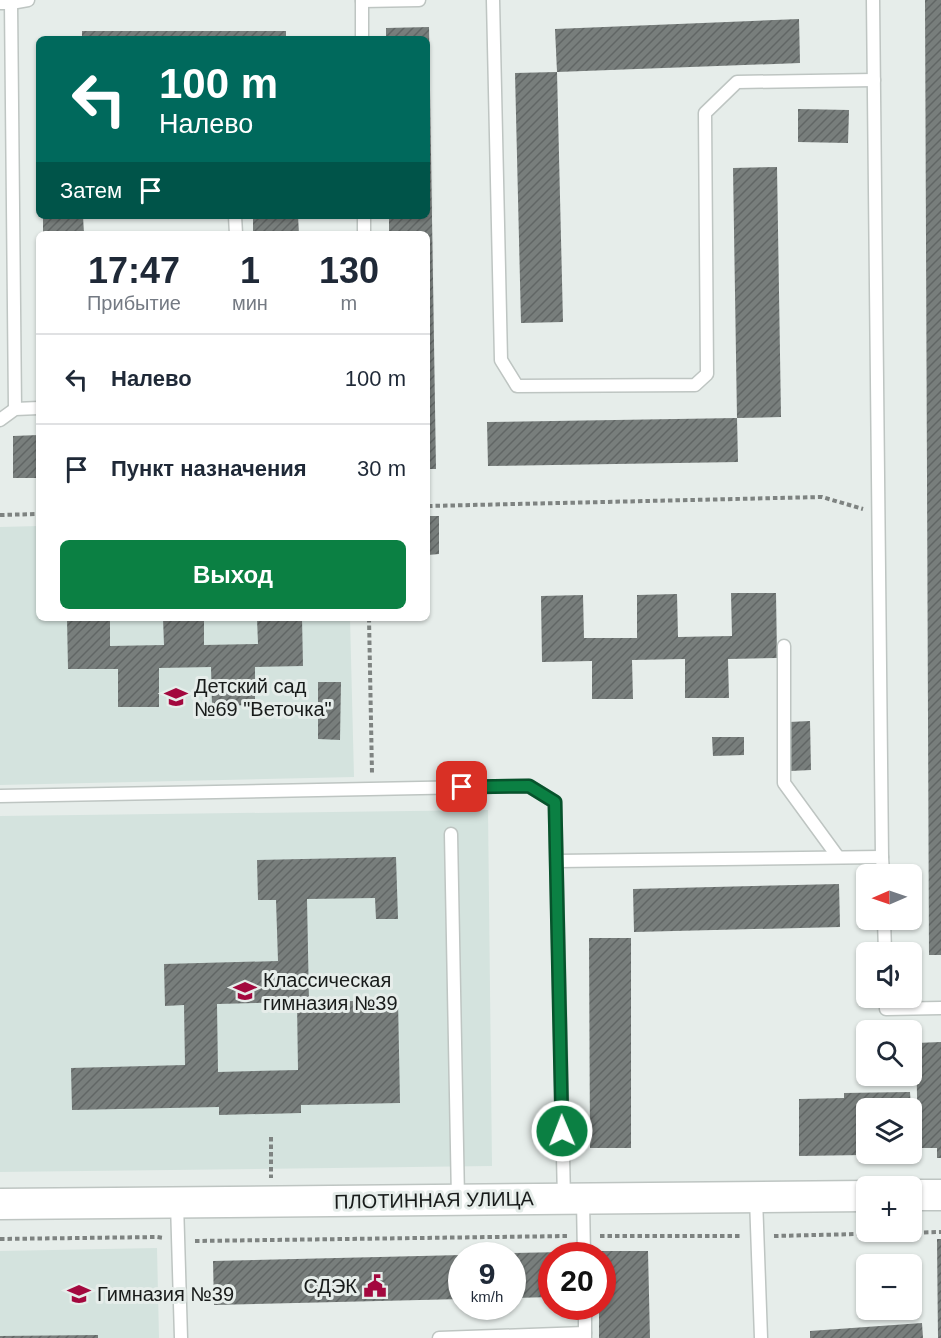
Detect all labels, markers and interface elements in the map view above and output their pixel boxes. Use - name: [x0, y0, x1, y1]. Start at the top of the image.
- icon: left: [60, 60, 138, 138]
- text: 100 m: [159, 60, 278, 107]
- text: Налево: [159, 109, 253, 139]
- icon: arrive: [134, 174, 167, 207]
- text: Затем: [60, 178, 122, 203]
- text: 17:47: [88, 250, 180, 291]
- text: 1: [240, 250, 260, 291]
- text: 130: [319, 250, 379, 291]
- text: Прибытие: [87, 292, 181, 314]
- text: мин: [232, 292, 268, 314]
- text: m: [341, 292, 357, 314]
- icon: left: [60, 363, 93, 396]
- text: Налево: [111, 366, 192, 391]
- text: 100 m: [345, 366, 406, 391]
- icon: arrive: [60, 453, 93, 486]
- text: Пункт назначения: [111, 456, 307, 481]
- text: 30 m: [357, 456, 406, 481]
- button: Выход: [60, 540, 406, 609]
- place label: Детский сад №69 "Веточка": [194, 675, 332, 720]
- school or university icon: Детский сад №69 "Веточка": [163, 684, 189, 710]
- pin: [436, 761, 487, 812]
- icon: arrive: [445, 770, 478, 803]
- north arrow: [856, 864, 922, 930]
- map controls: [856, 864, 922, 1320]
- button: sound: [856, 942, 922, 1008]
- place label: Классическая гимназия №39: [263, 969, 398, 1014]
- school or university icon: Классическая гимназия №39: [232, 978, 258, 1004]
- button: search: [856, 1020, 922, 1086]
- button: layers: [856, 1098, 922, 1164]
- position arrow: [530, 1099, 594, 1163]
- button: +: [856, 1176, 922, 1242]
- street label: ПЛОТИННАЯ УЛИЦА: [334, 1187, 535, 1213]
- speed limit sign: 20: [538, 1242, 616, 1320]
- button: −: [856, 1254, 922, 1320]
- text: 9: [479, 1257, 495, 1290]
- public building icon: СДЭК: [362, 1273, 388, 1299]
- place label: СДЭК: [303, 1275, 357, 1297]
- school or university icon: Гимназия №39: [66, 1281, 92, 1307]
- place label: Гимназия №39: [97, 1283, 234, 1305]
- text: km/h: [471, 1288, 503, 1305]

